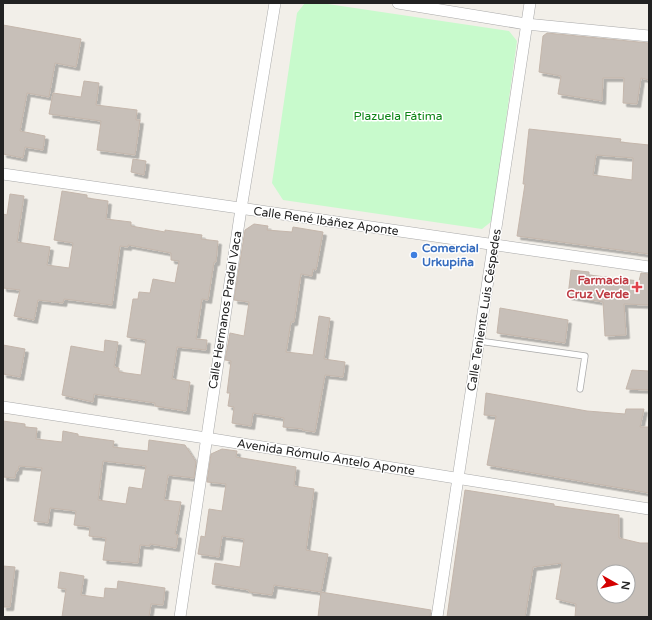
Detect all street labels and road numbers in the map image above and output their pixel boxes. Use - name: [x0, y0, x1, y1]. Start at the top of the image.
- street label: Calle René Ibáñez Aponte: [252, 204, 400, 238]
- street label: Calle Teniente Luis Céspedes: [464, 228, 504, 392]
- street label: Calle Hermanos Pradel Vaca: [206, 230, 244, 390]
- street label: Avenida Rómulo Antelo Aponte: [236, 436, 416, 478]

